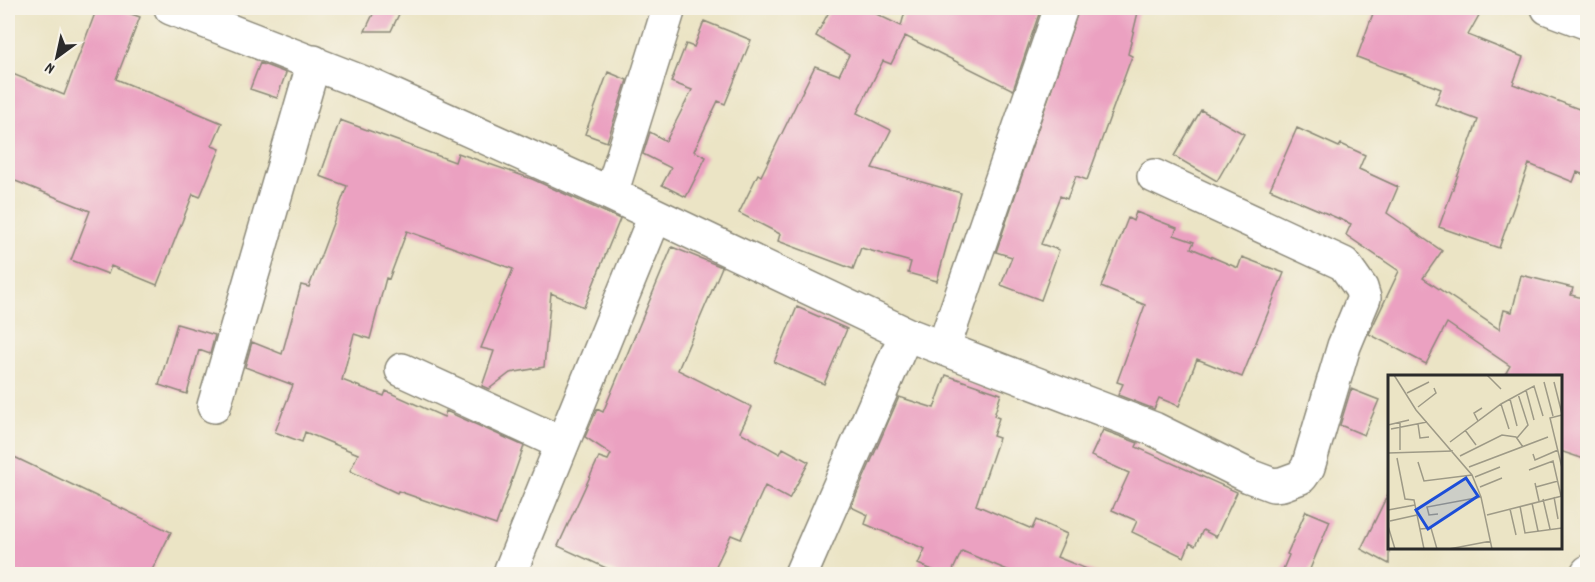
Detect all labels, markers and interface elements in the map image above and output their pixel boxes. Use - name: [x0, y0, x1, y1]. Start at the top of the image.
- north arrow: [27, 27, 87, 87]
- text: N: [41, 56, 60, 79]
- inset map: [1388, 375, 1562, 549]

